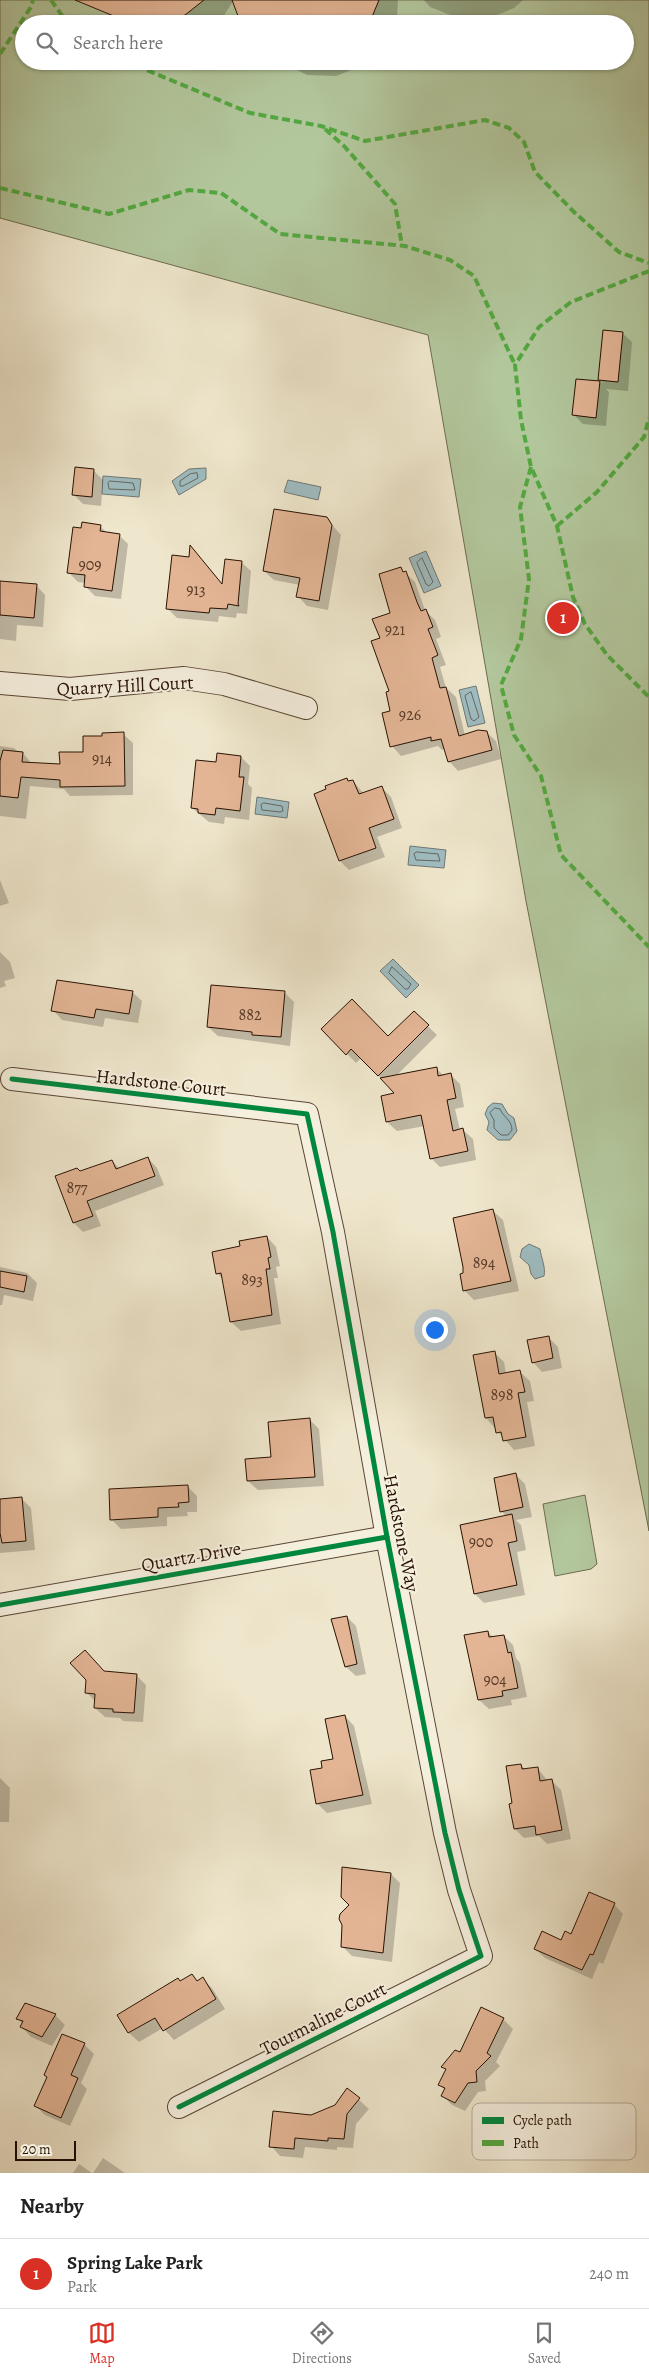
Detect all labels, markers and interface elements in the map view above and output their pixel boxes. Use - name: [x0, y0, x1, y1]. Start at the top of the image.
- search box: [15, 15, 634, 70]
- icon: search: [33, 29, 61, 57]
- text: Search here: [73, 30, 163, 56]
- house number: 909: [78, 554, 102, 576]
- house number: 913: [186, 579, 206, 601]
- pin: 1: [547, 599, 579, 637]
- house number: 921: [385, 619, 406, 641]
- street label: Quarry Hill Court: [56, 669, 194, 703]
- house number: 926: [399, 704, 421, 726]
- house number: 914: [92, 748, 112, 770]
- house number: 882: [238, 1004, 262, 1026]
- street label: Hardstone Court: [94, 1063, 227, 1103]
- house number: 877: [66, 1177, 88, 1199]
- house number: 894: [473, 1252, 495, 1274]
- house number: 893: [241, 1269, 263, 1291]
- your location: [422, 1317, 448, 1343]
- house number: 898: [491, 1384, 513, 1406]
- street label: Hardstone Way: [377, 1472, 425, 1595]
- house number: 900: [469, 1531, 493, 1553]
- street label: Quartz Drive: [139, 1535, 243, 1579]
- house number: 904: [483, 1669, 507, 1691]
- street label: Tourmaline Court: [256, 1976, 391, 2062]
- legend: [472, 2103, 636, 2160]
- text: Cycle path: [513, 2111, 573, 2130]
- text: Path: [513, 2134, 540, 2153]
- scale bar: [15, 2138, 76, 2161]
- text: 20 m: [22, 2140, 51, 2159]
- text: Nearby: [20, 2192, 83, 2220]
- text: Spring Lake Park: [67, 2250, 203, 2276]
- text: 1: [33, 2263, 39, 2285]
- text: 240 m: [589, 2263, 629, 2285]
- text: Park: [67, 2276, 97, 2298]
- tab: Map: [88, 2319, 116, 2368]
- tab: Directions: [292, 2319, 352, 2368]
- tab: Saved: [528, 2319, 561, 2368]

